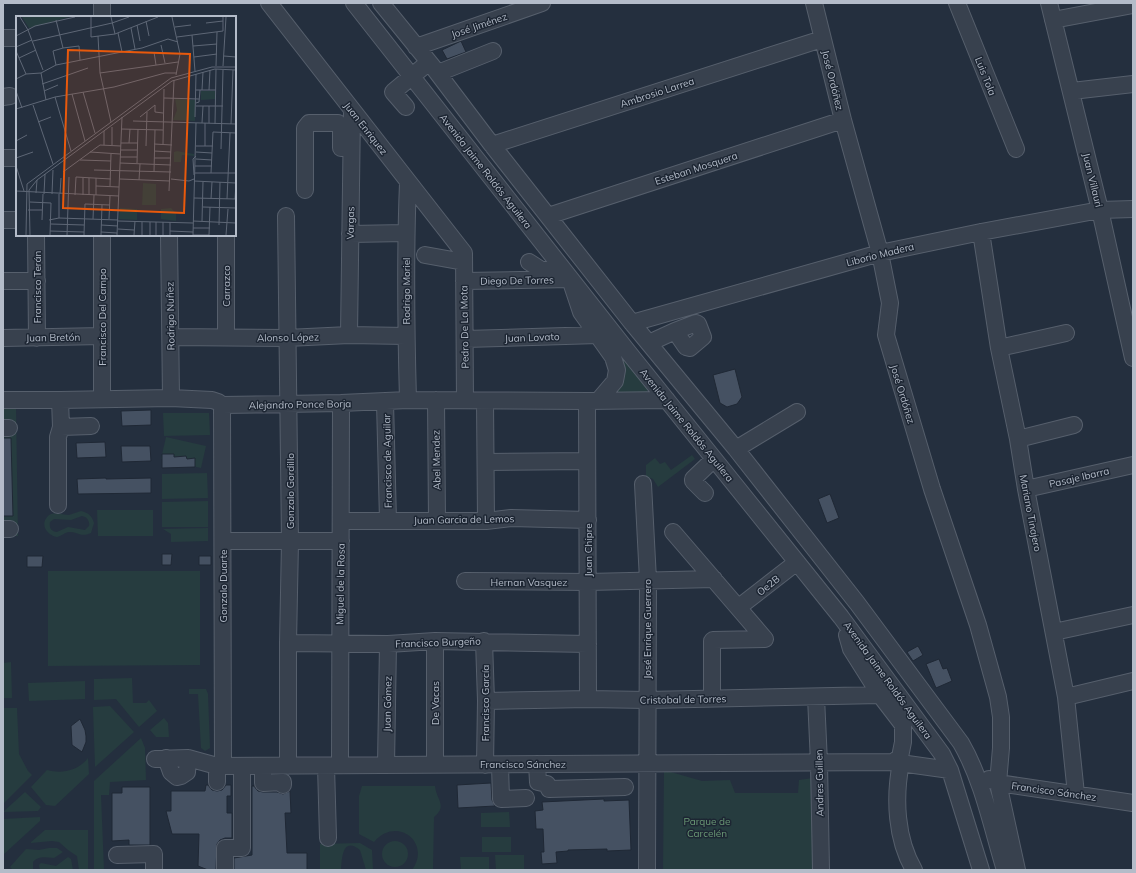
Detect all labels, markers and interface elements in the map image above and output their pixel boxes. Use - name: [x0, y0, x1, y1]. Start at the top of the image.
- street label: José Jiménez: [449, 10, 509, 41]
- inset map: [16, 16, 236, 236]
- street label: José Ordóñez: [819, 49, 846, 112]
- street label: Luis Tola: [972, 55, 999, 97]
- street label: Ambrosio Larrea: [618, 74, 696, 111]
- street label: Juan Enriquez: [341, 99, 390, 157]
- street label: Avenida Jaime Roldós Aguilera: [437, 111, 534, 231]
- street label: Esteban Mosquera: [653, 149, 739, 188]
- street label: Juan Villauri: [1080, 152, 1106, 209]
- street label: Vargas: [344, 206, 357, 240]
- street label: Liborio Madera: [845, 240, 915, 269]
- street label: Francisco Terán: [31, 251, 44, 323]
- street label: Rodrigo Moriel: [400, 258, 413, 325]
- street label: Carrazco: [220, 265, 233, 307]
- street label: Francisco Del Campo: [96, 268, 109, 366]
- street label: Diego De Torres: [480, 273, 554, 288]
- street label: Rodrigo Nuñez: [163, 282, 178, 350]
- street label: Pedro De La Mota: [457, 285, 472, 369]
- street label: Alonso López: [257, 330, 319, 345]
- street label: Juan Lovato: [504, 330, 560, 345]
- street label: Juan Bretón: [26, 331, 80, 344]
- street label: José Ordóñez: [887, 363, 918, 425]
- street label: Avenida Jaime Roldós Aguilera: [637, 366, 736, 485]
- street label: Alejandro Ponce Borja: [249, 397, 351, 412]
- street label: Francisco de Aguilar: [380, 414, 395, 508]
- street label: Abel Mendez: [429, 430, 444, 490]
- street label: Gonzalo Gordillo: [284, 453, 297, 529]
- street label: Pasaje Ibarra: [1048, 464, 1111, 491]
- street label: Mariano Tinajero: [1017, 473, 1044, 553]
- street label: Juan Garcia de Lemos: [414, 512, 514, 527]
- street label: Juan Chipre: [582, 523, 595, 577]
- street label: Miguel de la Rosa: [333, 543, 348, 625]
- street label: Gonzalo Duarte: [217, 550, 230, 622]
- street label: Oe2B: [754, 572, 783, 599]
- street label: Hernan Vasquez: [491, 576, 567, 589]
- street label: José Enrique Guerrero: [641, 579, 654, 679]
- street label: Avenida Jaime Roldós Aguilera: [841, 619, 935, 742]
- street label: Francisco Burgeño: [395, 635, 481, 650]
- street label: Francisco García: [479, 665, 492, 741]
- street label: Juan Gómez: [381, 676, 394, 732]
- street label: De Vacas: [429, 681, 442, 725]
- street label: Cristobal de Torres: [640, 692, 726, 707]
- street label: Andres Guillen: [812, 749, 827, 817]
- street label: Francisco Sánchez: [480, 758, 566, 771]
- street label: Francisco Sánchez: [1010, 779, 1097, 804]
- park label: Parque de Carcelén: [683, 815, 731, 840]

